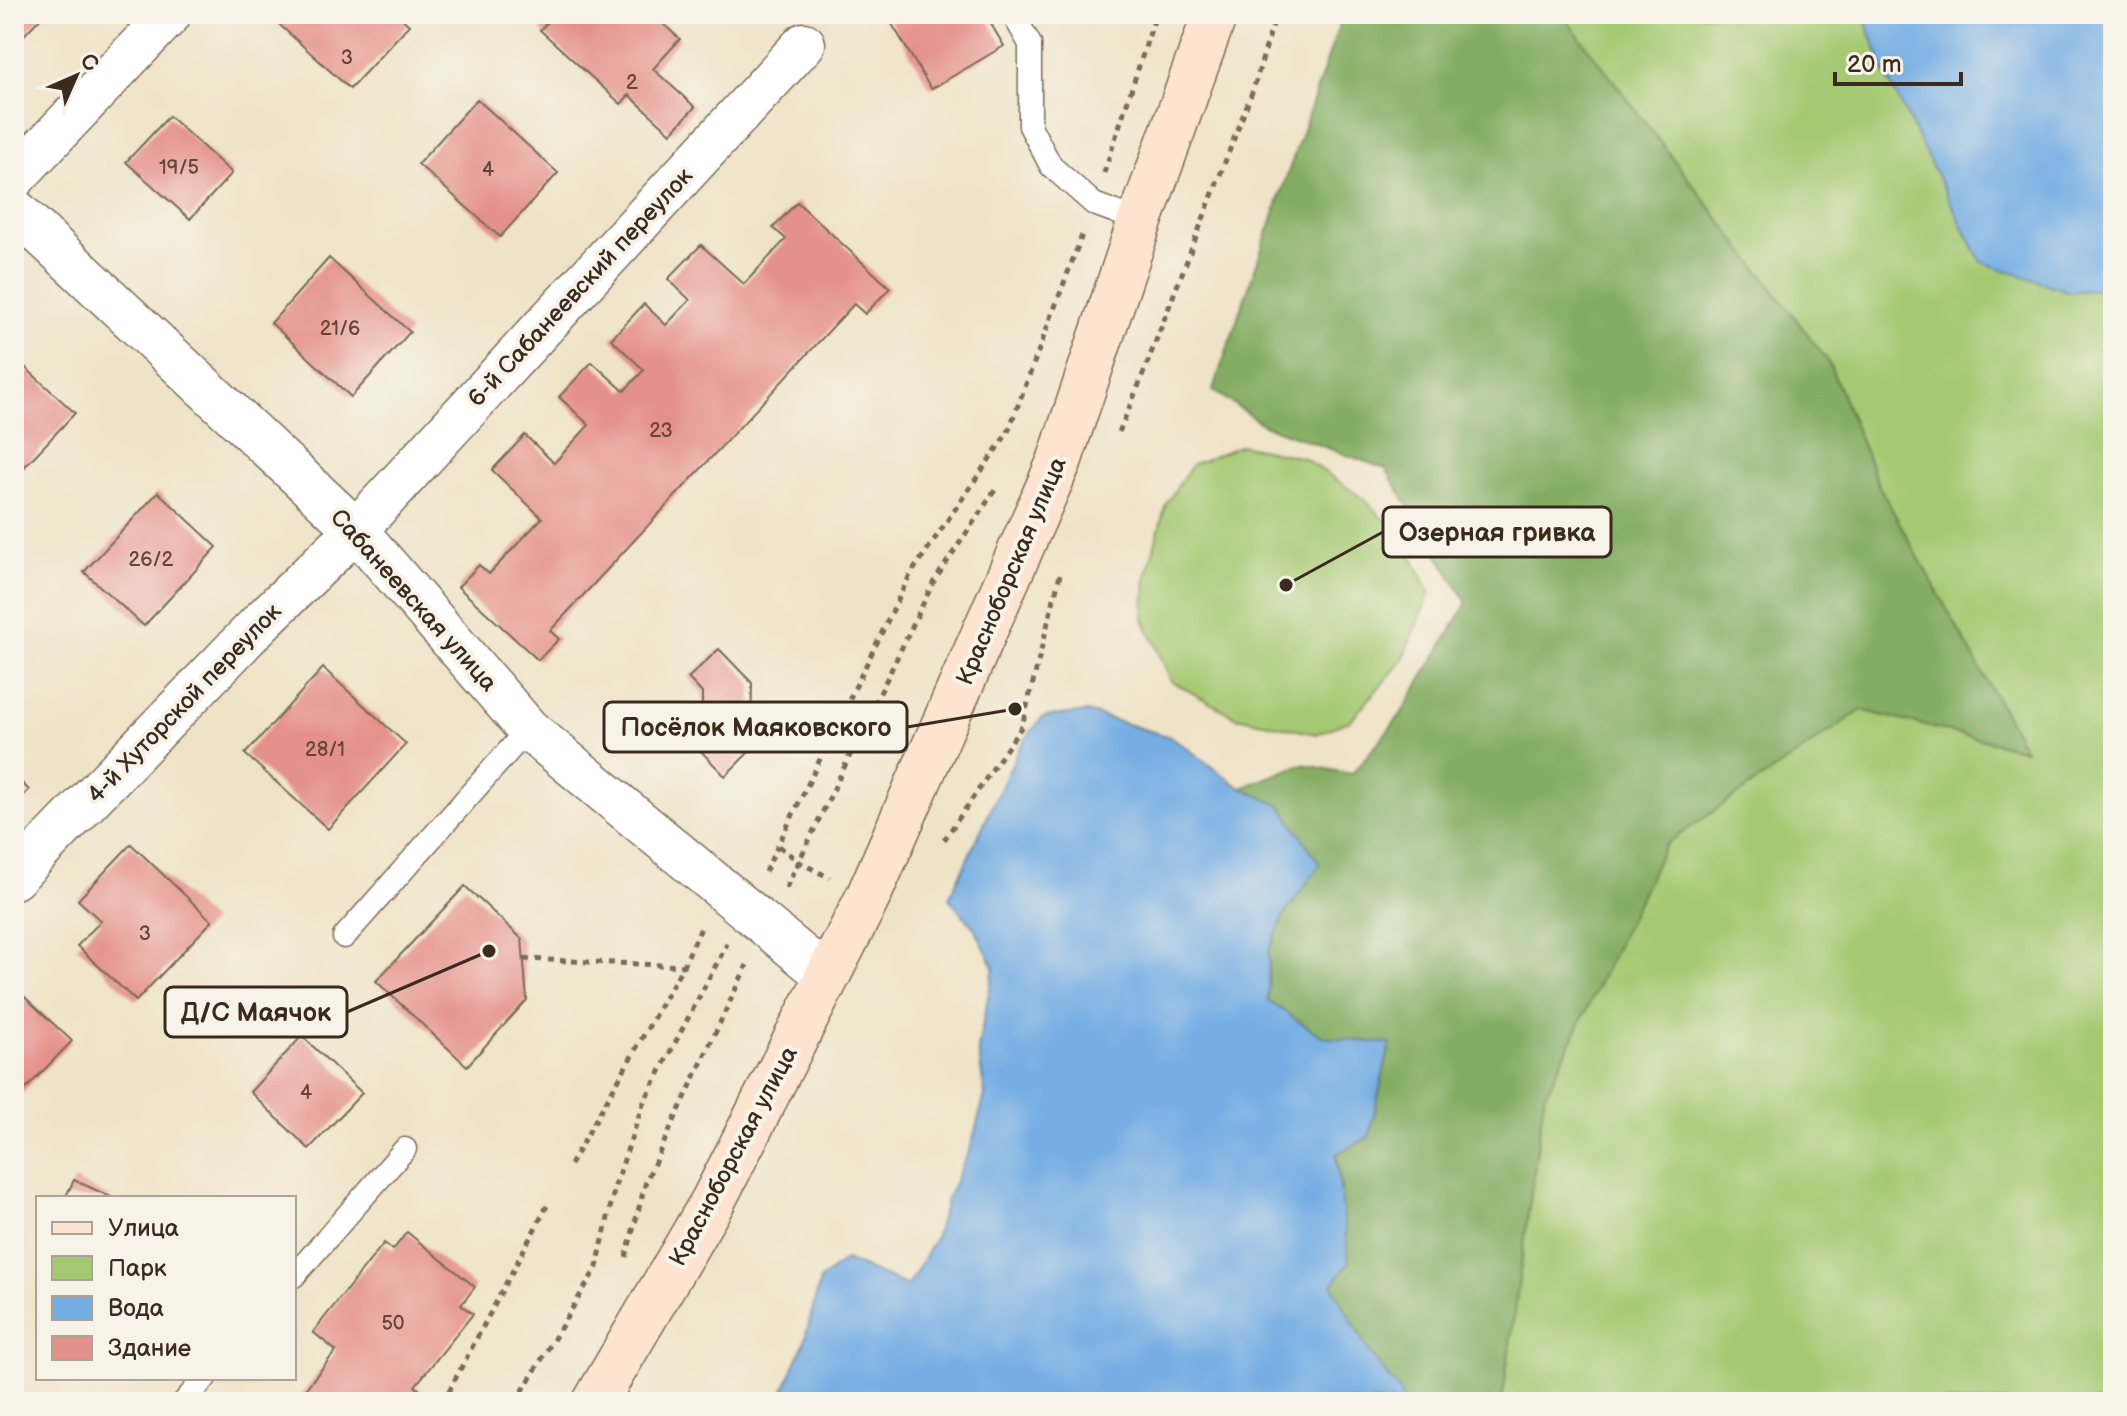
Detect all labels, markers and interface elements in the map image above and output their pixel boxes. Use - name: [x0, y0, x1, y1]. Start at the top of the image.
- north arrow: [36, 36, 116, 116]
- scale bar: [1835, 36, 1961, 86]
- house number: 3: [341, 46, 353, 70]
- text: С: [74, 48, 104, 78]
- text: 20 m: [1847, 50, 1902, 79]
- house number: 2: [626, 71, 638, 95]
- house number: 19/5: [159, 156, 199, 180]
- house number: 4: [482, 158, 494, 182]
- street label: 6-й Сабанеевский переулок: [462, 162, 699, 413]
- house number: 21/6: [320, 317, 360, 341]
- house number: 23: [649, 419, 673, 443]
- street label: Красноборская улица: [950, 453, 1073, 690]
- street label: Сабанеевская улица: [324, 503, 503, 697]
- callout: Озерная гривка: [1383, 507, 1611, 557]
- text: Озерная гривка: [1399, 518, 1596, 549]
- house number: 26/2: [129, 548, 174, 572]
- street label: 4-й Хуторской переулок: [81, 597, 288, 809]
- callout: Посёлок Маяковского: [604, 702, 907, 752]
- text: Посёлок Маяковского: [621, 713, 891, 744]
- house number: 28/1: [305, 738, 345, 762]
- house number: 3: [139, 922, 151, 946]
- callout: Д/С Маячок: [165, 987, 347, 1037]
- text: Д/С Маячок: [181, 998, 332, 1029]
- street label: Красноборская улица: [663, 1041, 804, 1271]
- house number: 4: [300, 1081, 312, 1105]
- legend: [36, 1196, 296, 1380]
- text: Улица: [108, 1214, 179, 1243]
- text: Парк: [108, 1254, 167, 1283]
- text: Вода: [108, 1294, 164, 1323]
- house number: 50: [381, 1312, 405, 1336]
- text: Здание: [108, 1334, 191, 1363]

